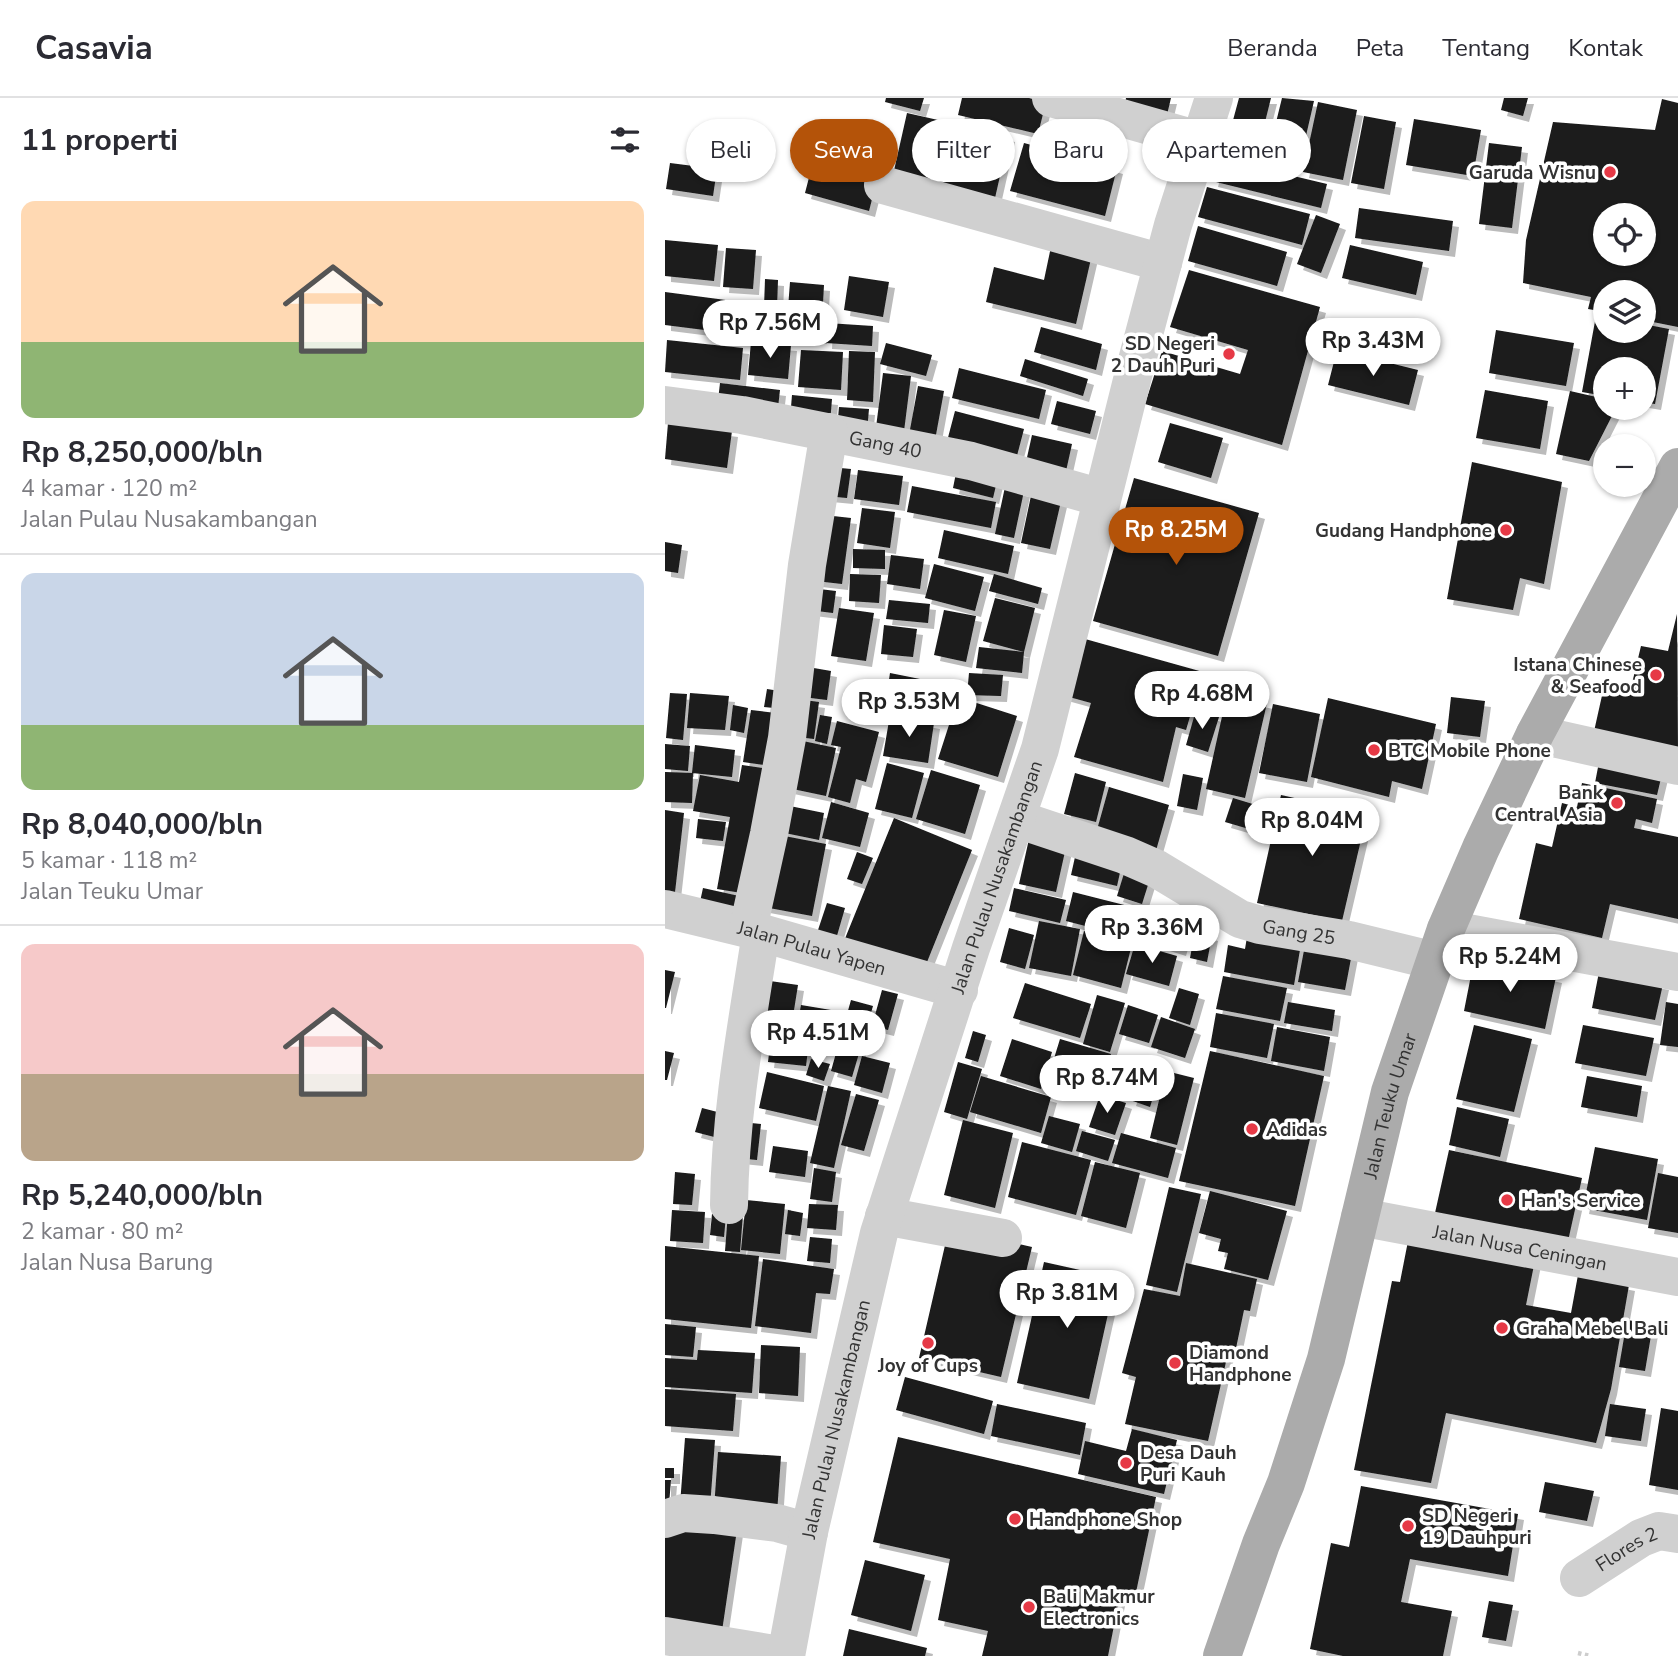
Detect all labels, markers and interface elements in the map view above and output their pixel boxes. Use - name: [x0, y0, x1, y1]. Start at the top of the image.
- text: Casavia: [35, 26, 153, 71]
- text: Beranda: [1227, 32, 1318, 64]
- text: Peta: [1356, 32, 1404, 64]
- text: Tentang: [1442, 32, 1530, 64]
- text: Kontak: [1568, 32, 1643, 64]
- chip: Beli: [686, 119, 776, 182]
- chip: Sewa: [790, 119, 898, 182]
- chip: Filter: [912, 119, 1015, 182]
- chip: Baru: [1029, 119, 1128, 182]
- chip: Apartemen: [1142, 119, 1311, 182]
- text: 11 properti: [21, 120, 178, 161]
- icon: filters: [606, 121, 644, 159]
- place label: Garuda Wisnu: [1469, 160, 1596, 186]
- marker: Garuda Wisnu: [1602, 164, 1618, 180]
- map controls: [1593, 203, 1656, 497]
- button: locate: [1593, 203, 1656, 266]
- icon: home: [270, 246, 396, 372]
- button: layers: [1593, 280, 1656, 343]
- pin: Rp 7.56M: [698, 300, 842, 360]
- text: Rp 7.56M: [719, 307, 821, 338]
- pin: Rp 3.43M: [1301, 318, 1445, 378]
- text: Rp 3.43M: [1322, 325, 1424, 356]
- place label: SD Negeri 2 Dauh Puri: [1111, 331, 1215, 379]
- marker: SD Negeri 2 Dauh Puri: [1221, 346, 1237, 362]
- button: +: [1593, 357, 1656, 420]
- street label: Gang 40: [847, 425, 924, 465]
- text: Rp 8,250,000/bln: [21, 432, 263, 473]
- button: −: [1593, 434, 1656, 497]
- text: 4 kamar · 120 m²: [21, 473, 197, 504]
- text: Jalan Pulau Nusakambangan: [21, 504, 318, 535]
- pin: Rp 8.25M: [1104, 508, 1248, 567]
- text: Rp 8.25M: [1125, 514, 1227, 545]
- place label: Gudang Handphone: [1315, 518, 1492, 544]
- marker: Gudang Handphone: [1498, 522, 1514, 538]
- icon: home: [270, 618, 396, 744]
- place label: Istana Chinese & Seafood: [1513, 652, 1642, 700]
- marker: Istana Chinese & Seafood: [1648, 667, 1664, 683]
- pin: Rp 4.68M: [1130, 672, 1274, 731]
- text: Rp 4.68M: [1151, 678, 1253, 709]
- pin: Rp 3.53M: [837, 680, 981, 739]
- text: Rp 3.53M: [858, 686, 960, 717]
- place label: BTC Mobile Phone: [1388, 738, 1551, 764]
- marker: BTC Mobile Phone: [1366, 742, 1382, 758]
- street label: Jalan Pulau Nusakambangan: [945, 757, 1049, 998]
- place label: Bank Central Asia: [1495, 780, 1604, 828]
- marker: Bank Central Asia: [1609, 795, 1625, 811]
- pin: Rp 8.04M: [1240, 798, 1384, 858]
- text: Rp 8,040,000/bln: [21, 804, 263, 845]
- text: Rp 8.04M: [1261, 805, 1363, 836]
- text: 5 kamar · 118 m²: [21, 845, 197, 876]
- text: Jalan Teuku Umar: [21, 876, 203, 907]
- pin: Rp 3.36M: [1080, 906, 1224, 965]
- text: Rp 3.36M: [1101, 912, 1203, 943]
- street label: Gang 25: [1260, 914, 1337, 951]
- street label: Jalan Pulau Yapen: [734, 915, 889, 982]
- pin: Rp 5.24M: [1438, 934, 1582, 994]
- text: Rp 5.24M: [1459, 941, 1561, 972]
- icon: home: [270, 989, 396, 1115]
- pin: Rp 4.51M: [746, 1010, 890, 1070]
- text: Rp 4.51M: [767, 1017, 869, 1048]
- street label: Jalan Teuku Umar: [1357, 1029, 1423, 1182]
- pin: Rp 8.74M: [1035, 1056, 1179, 1115]
- text: Rp 8.74M: [1056, 1062, 1158, 1093]
- place label: Adidas: [1266, 1117, 1327, 1143]
- marker: Adidas: [1244, 1121, 1260, 1137]
- text: Rp 5,240,000/bln: [21, 1175, 263, 1216]
- place label: Han's Service: [1521, 1188, 1640, 1214]
- marker: Han's Service: [1499, 1192, 1515, 1208]
- text: 2 kamar · 80 m²: [21, 1216, 183, 1247]
- street label: Jalan Nusa Ceningan: [1430, 1219, 1609, 1277]
- text: Jalan Nusa Barung: [21, 1247, 213, 1278]
- pin: Rp 3.81M: [995, 1270, 1139, 1330]
- text: Rp 3.81M: [1016, 1277, 1118, 1308]
- street label: Jalan Pulau Nusakambangan: [796, 1297, 877, 1542]
- place label: Graha Mebel Bali: [1516, 1316, 1668, 1342]
- marker: Graha Mebel Bali: [1494, 1320, 1510, 1336]
- marker: Joy of Cups: [920, 1335, 936, 1351]
- place label: Diamond Handphone: [1189, 1340, 1291, 1388]
- place label: Joy of Cups: [877, 1353, 978, 1379]
- marker: Diamond Handphone: [1167, 1355, 1183, 1371]
- place label: Desa Dauh Puri Kauh: [1140, 1440, 1237, 1488]
- marker: Desa Dauh Puri Kauh: [1118, 1455, 1134, 1471]
- place label: SD Negeri 19 Dauhpuri: [1422, 1503, 1532, 1551]
- place label: Handphone Shop: [1029, 1507, 1182, 1533]
- marker: Handphone Shop: [1007, 1511, 1023, 1527]
- marker: SD Negeri 19 Dauhpuri: [1400, 1518, 1416, 1534]
- street label: Flores 2: [1591, 1521, 1662, 1578]
- place label: Bali Makmur Electronics: [1043, 1584, 1155, 1632]
- marker: Bali Makmur Electronics: [1021, 1599, 1037, 1615]

